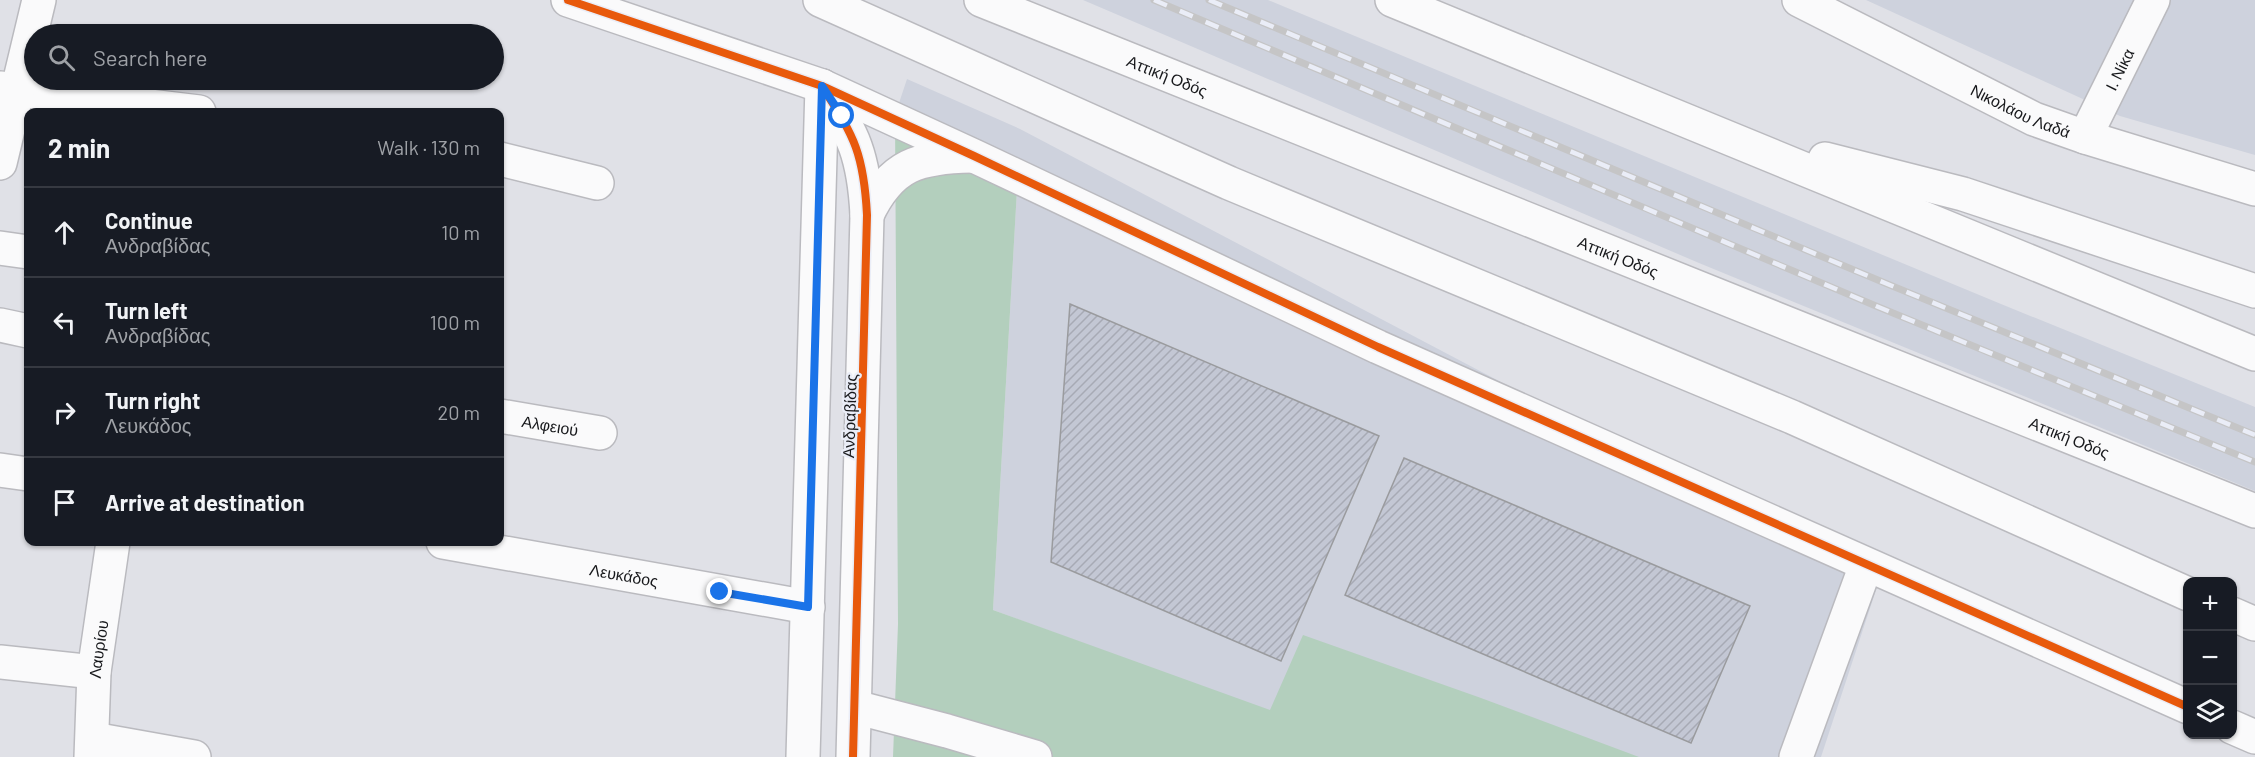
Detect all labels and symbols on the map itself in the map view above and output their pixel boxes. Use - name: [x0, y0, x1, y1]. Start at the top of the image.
- street label: Ι. Νίκα: [2100, 45, 2137, 93]
- street label: Αττική Οδός: [1125, 50, 1211, 100]
- street label: Νικολάου Λαδά: [1968, 79, 2073, 141]
- route start: [828, 102, 854, 128]
- street label: Αττική Οδός: [1576, 231, 1662, 280]
- street label: Ανδραβίδας: [838, 373, 860, 458]
- street label: Αλφειού: [521, 410, 580, 439]
- street label: Αττική Οδός: [2027, 412, 2113, 461]
- street label: Λευκάδος: [588, 559, 660, 590]
- route end: [706, 578, 732, 604]
- street label: Λαυρίου: [84, 619, 111, 679]

